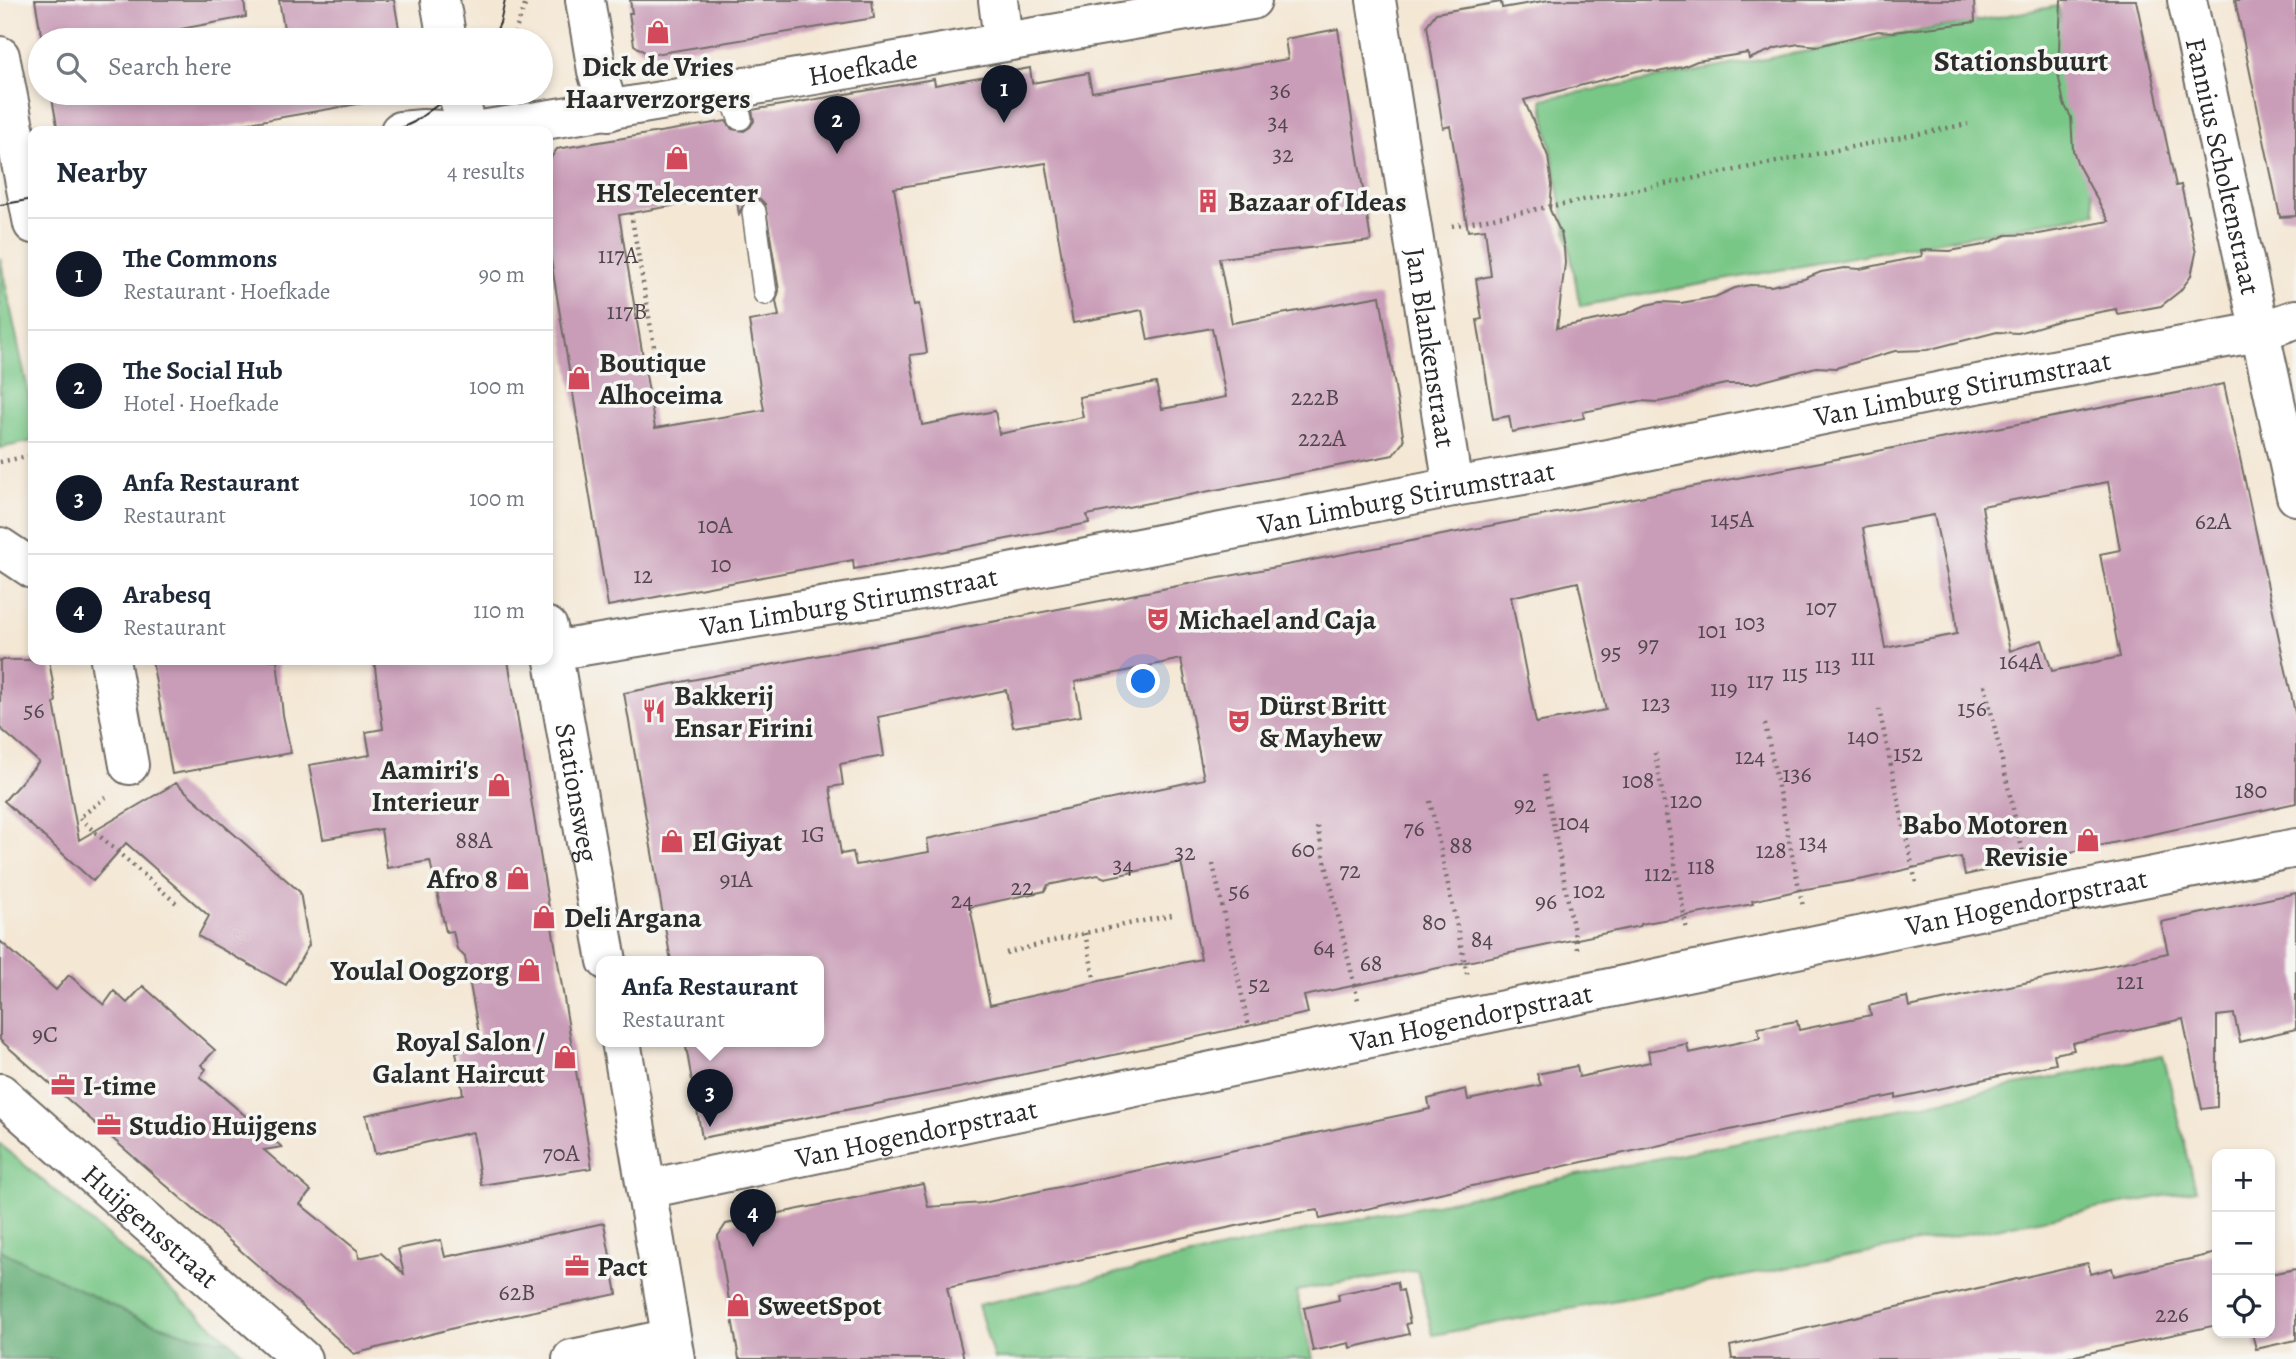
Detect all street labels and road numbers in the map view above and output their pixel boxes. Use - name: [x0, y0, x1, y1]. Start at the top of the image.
- street label: Fannius Scholtenstraat: [2176, 34, 2269, 298]
- street label: Hoefkade: [805, 40, 921, 96]
- street label: Jan Blankenstraat: [1395, 245, 1465, 451]
- street label: Van Limburg Stirumstraat: [1810, 342, 2114, 437]
- street label: Van Limburg Stirumstraat: [1254, 452, 1558, 545]
- street label: Van Limburg Stirumstraat: [696, 558, 1001, 647]
- street label: Stationsweg: [545, 720, 607, 865]
- street label: Van Hogendorpstraat: [1901, 860, 2151, 946]
- street label: Van Hogendorpstraat: [1346, 974, 1596, 1062]
- street label: Van Hogendorpstraat: [791, 1090, 1041, 1178]
- street label: Huijgensstraat: [74, 1156, 227, 1297]

